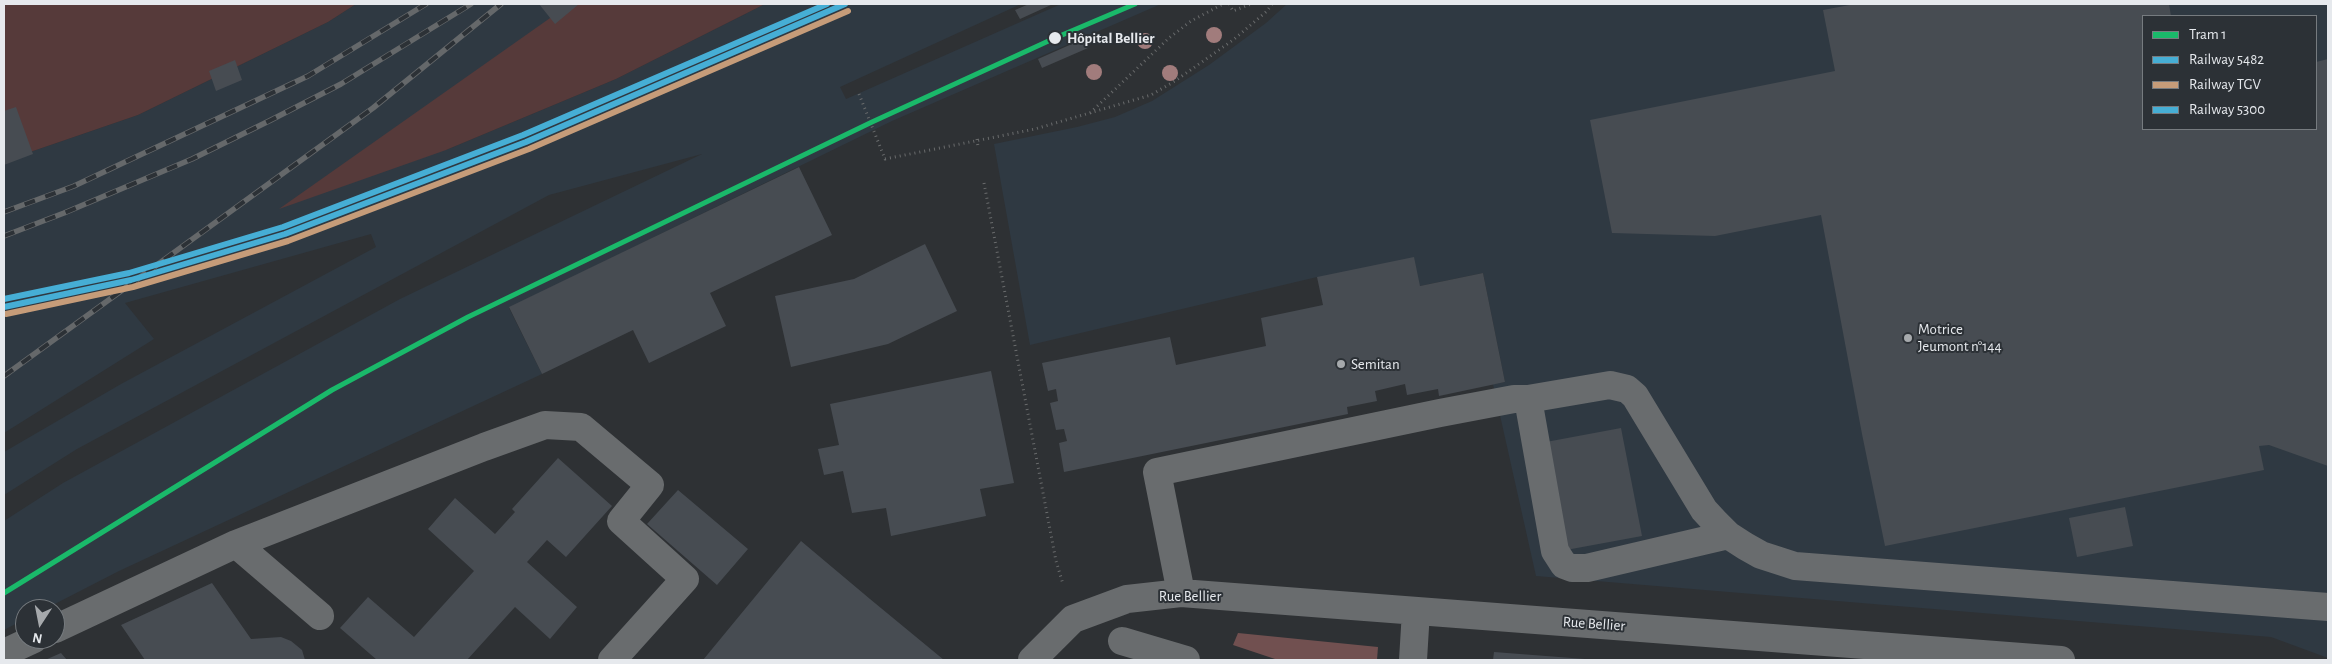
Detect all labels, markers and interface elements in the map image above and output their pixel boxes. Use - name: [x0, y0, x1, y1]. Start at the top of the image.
- legend: [2142, 15, 2317, 130]
- text: Tram 1: [2189, 27, 2227, 42]
- place label: Hôpital Bellier: [1067, 29, 1154, 47]
- marker: Hôpital Bellier: [1047, 30, 1063, 46]
- text: Railway 5482: [2189, 52, 2264, 67]
- text: Railway TGV: [2189, 77, 2261, 92]
- text: Railway 5300: [2189, 102, 2265, 117]
- place label: Motrice Jeumont n°144: [1918, 320, 2002, 355]
- marker: Motrice Jeumont n°144: [1902, 332, 1914, 344]
- place label: Semitan: [1351, 355, 1400, 373]
- marker: Semitan: [1335, 358, 1347, 370]
- street label: Rue Bellier: [1159, 587, 1221, 605]
- north arrow: [15, 599, 65, 649]
- street label: Rue Bellier: [1562, 613, 1626, 635]
- text: N: [31, 630, 43, 646]

